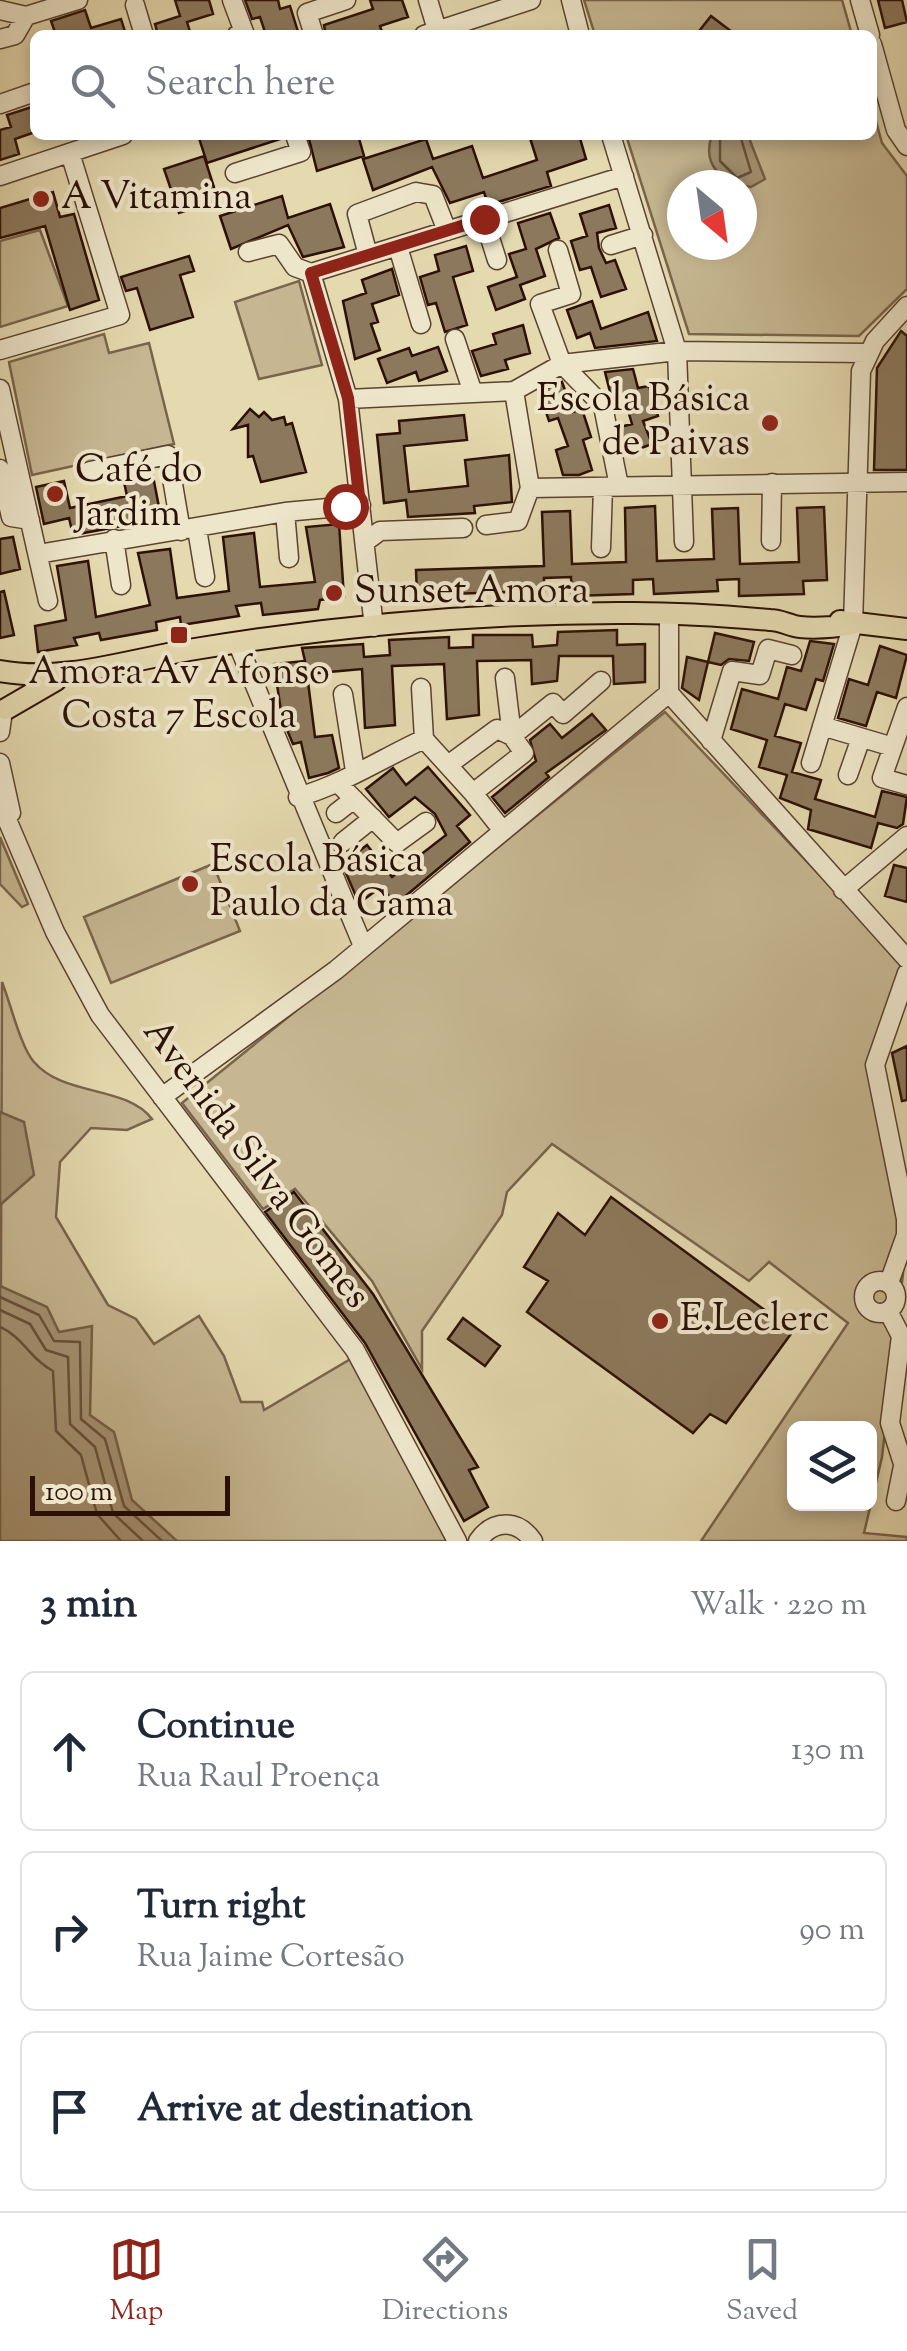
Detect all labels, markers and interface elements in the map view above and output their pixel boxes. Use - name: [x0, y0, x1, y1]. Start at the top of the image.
- search box: [30, 30, 877, 140]
- icon: search: [65, 58, 120, 113]
- text: Search here: [145, 58, 336, 112]
- north arrow: [667, 170, 757, 260]
- place label: A Vitamina: [61, 172, 252, 226]
- marker: A Vitamina: [30, 188, 52, 210]
- route end: [462, 197, 508, 243]
- place label: Escola Básica de Paivas: [536, 374, 750, 472]
- marker: Escola Básica de Paivas: [759, 412, 781, 434]
- place label: Café do Jardim: [73, 445, 203, 543]
- marker: Café do Jardim: [44, 483, 66, 505]
- route start: [323, 484, 369, 530]
- place label: Sunset Amora: [354, 566, 589, 620]
- marker: Sunset Amora: [323, 582, 345, 604]
- marker: Amora Av Afonso Costa 7 Escola: [168, 624, 190, 646]
- place label: Amora Av Afonso Costa 7 Escola: [28, 647, 330, 745]
- place label: Escola Básica Paulo da Gama: [210, 835, 454, 933]
- marker: Escola Básica Paulo da Gama: [179, 873, 201, 895]
- street label: Avenida Silva Gomes: [128, 1009, 382, 1321]
- place label: E.Leclerc: [680, 1294, 830, 1348]
- marker: E.Leclerc: [649, 1310, 671, 1332]
- map controls: [787, 1421, 877, 1511]
- button: layers: [787, 1421, 877, 1511]
- scale bar: [30, 1471, 230, 1516]
- text: 100 m: [45, 1473, 113, 1513]
- text: 3 min: [40, 1576, 137, 1636]
- text: Walk · 220 m: [690, 1583, 867, 1629]
- text: Continue: [137, 1701, 295, 1755]
- icon: ahead: [42, 1724, 97, 1779]
- text: 130 m: [791, 1728, 865, 1774]
- text: Rua Raul Proença: [137, 1755, 380, 1801]
- text: Turn right: [137, 1881, 305, 1935]
- icon: right: [42, 1904, 97, 1959]
- text: 90 m: [799, 1908, 865, 1954]
- text: Rua Jaime Cortesão: [137, 1935, 405, 1981]
- icon: arrive: [42, 2084, 97, 2139]
- text: Arrive at destination: [137, 2084, 473, 2138]
- tab: Map: [109, 2232, 164, 2332]
- tab: Directions: [382, 2232, 508, 2332]
- tab: Saved: [726, 2232, 798, 2332]

